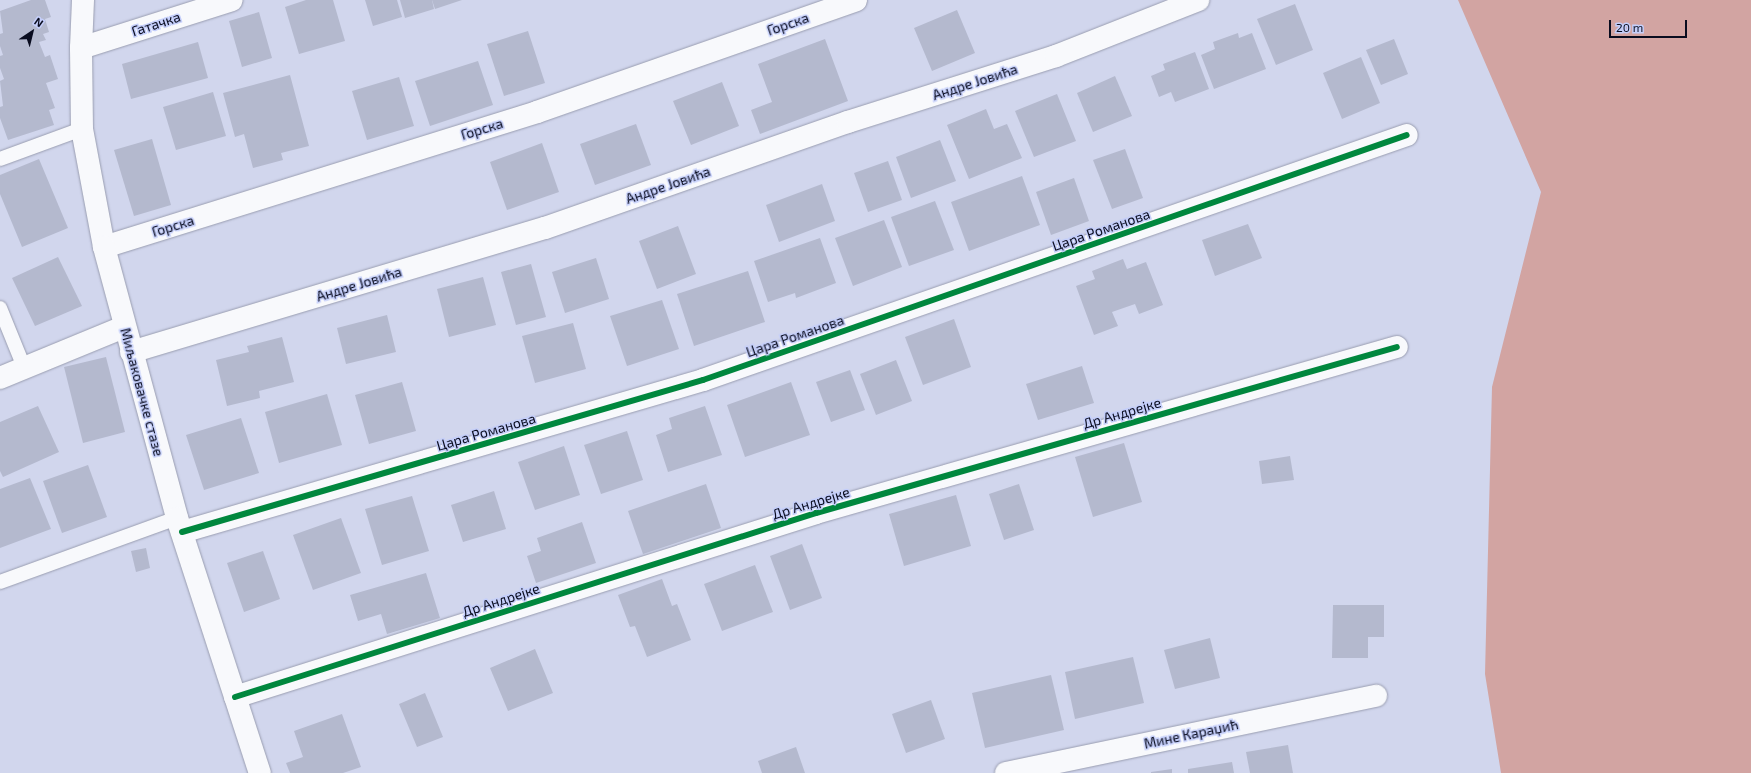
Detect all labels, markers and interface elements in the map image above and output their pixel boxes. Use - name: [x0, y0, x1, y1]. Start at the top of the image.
- street label: Гатачка: [129, 8, 183, 40]
- street label: Горска: [765, 9, 811, 39]
- north arrow: [12, 12, 52, 52]
- scale bar: [1611, 12, 1689, 38]
- text: N: [32, 14, 46, 29]
- text: 20 m: [1616, 20, 1643, 34]
- street label: Андре Јовића: [930, 60, 1020, 104]
- street label: Горска: [459, 115, 505, 143]
- street label: Андре Јовића: [623, 163, 713, 207]
- street label: Цара Романова: [1050, 205, 1152, 255]
- street label: Горска: [150, 212, 196, 240]
- street label: Андре Јовића: [314, 263, 404, 305]
- street label: Цара Романова: [744, 311, 846, 361]
- street label: Миљаковачке стазе: [117, 326, 167, 458]
- street label: Др Андрејке: [1081, 394, 1163, 432]
- street label: Цара Романова: [434, 410, 538, 454]
- street label: Др Андрејке: [770, 483, 852, 523]
- street label: Др Андрејке: [460, 580, 542, 620]
- street label: Мине Караџић: [1142, 716, 1240, 752]

